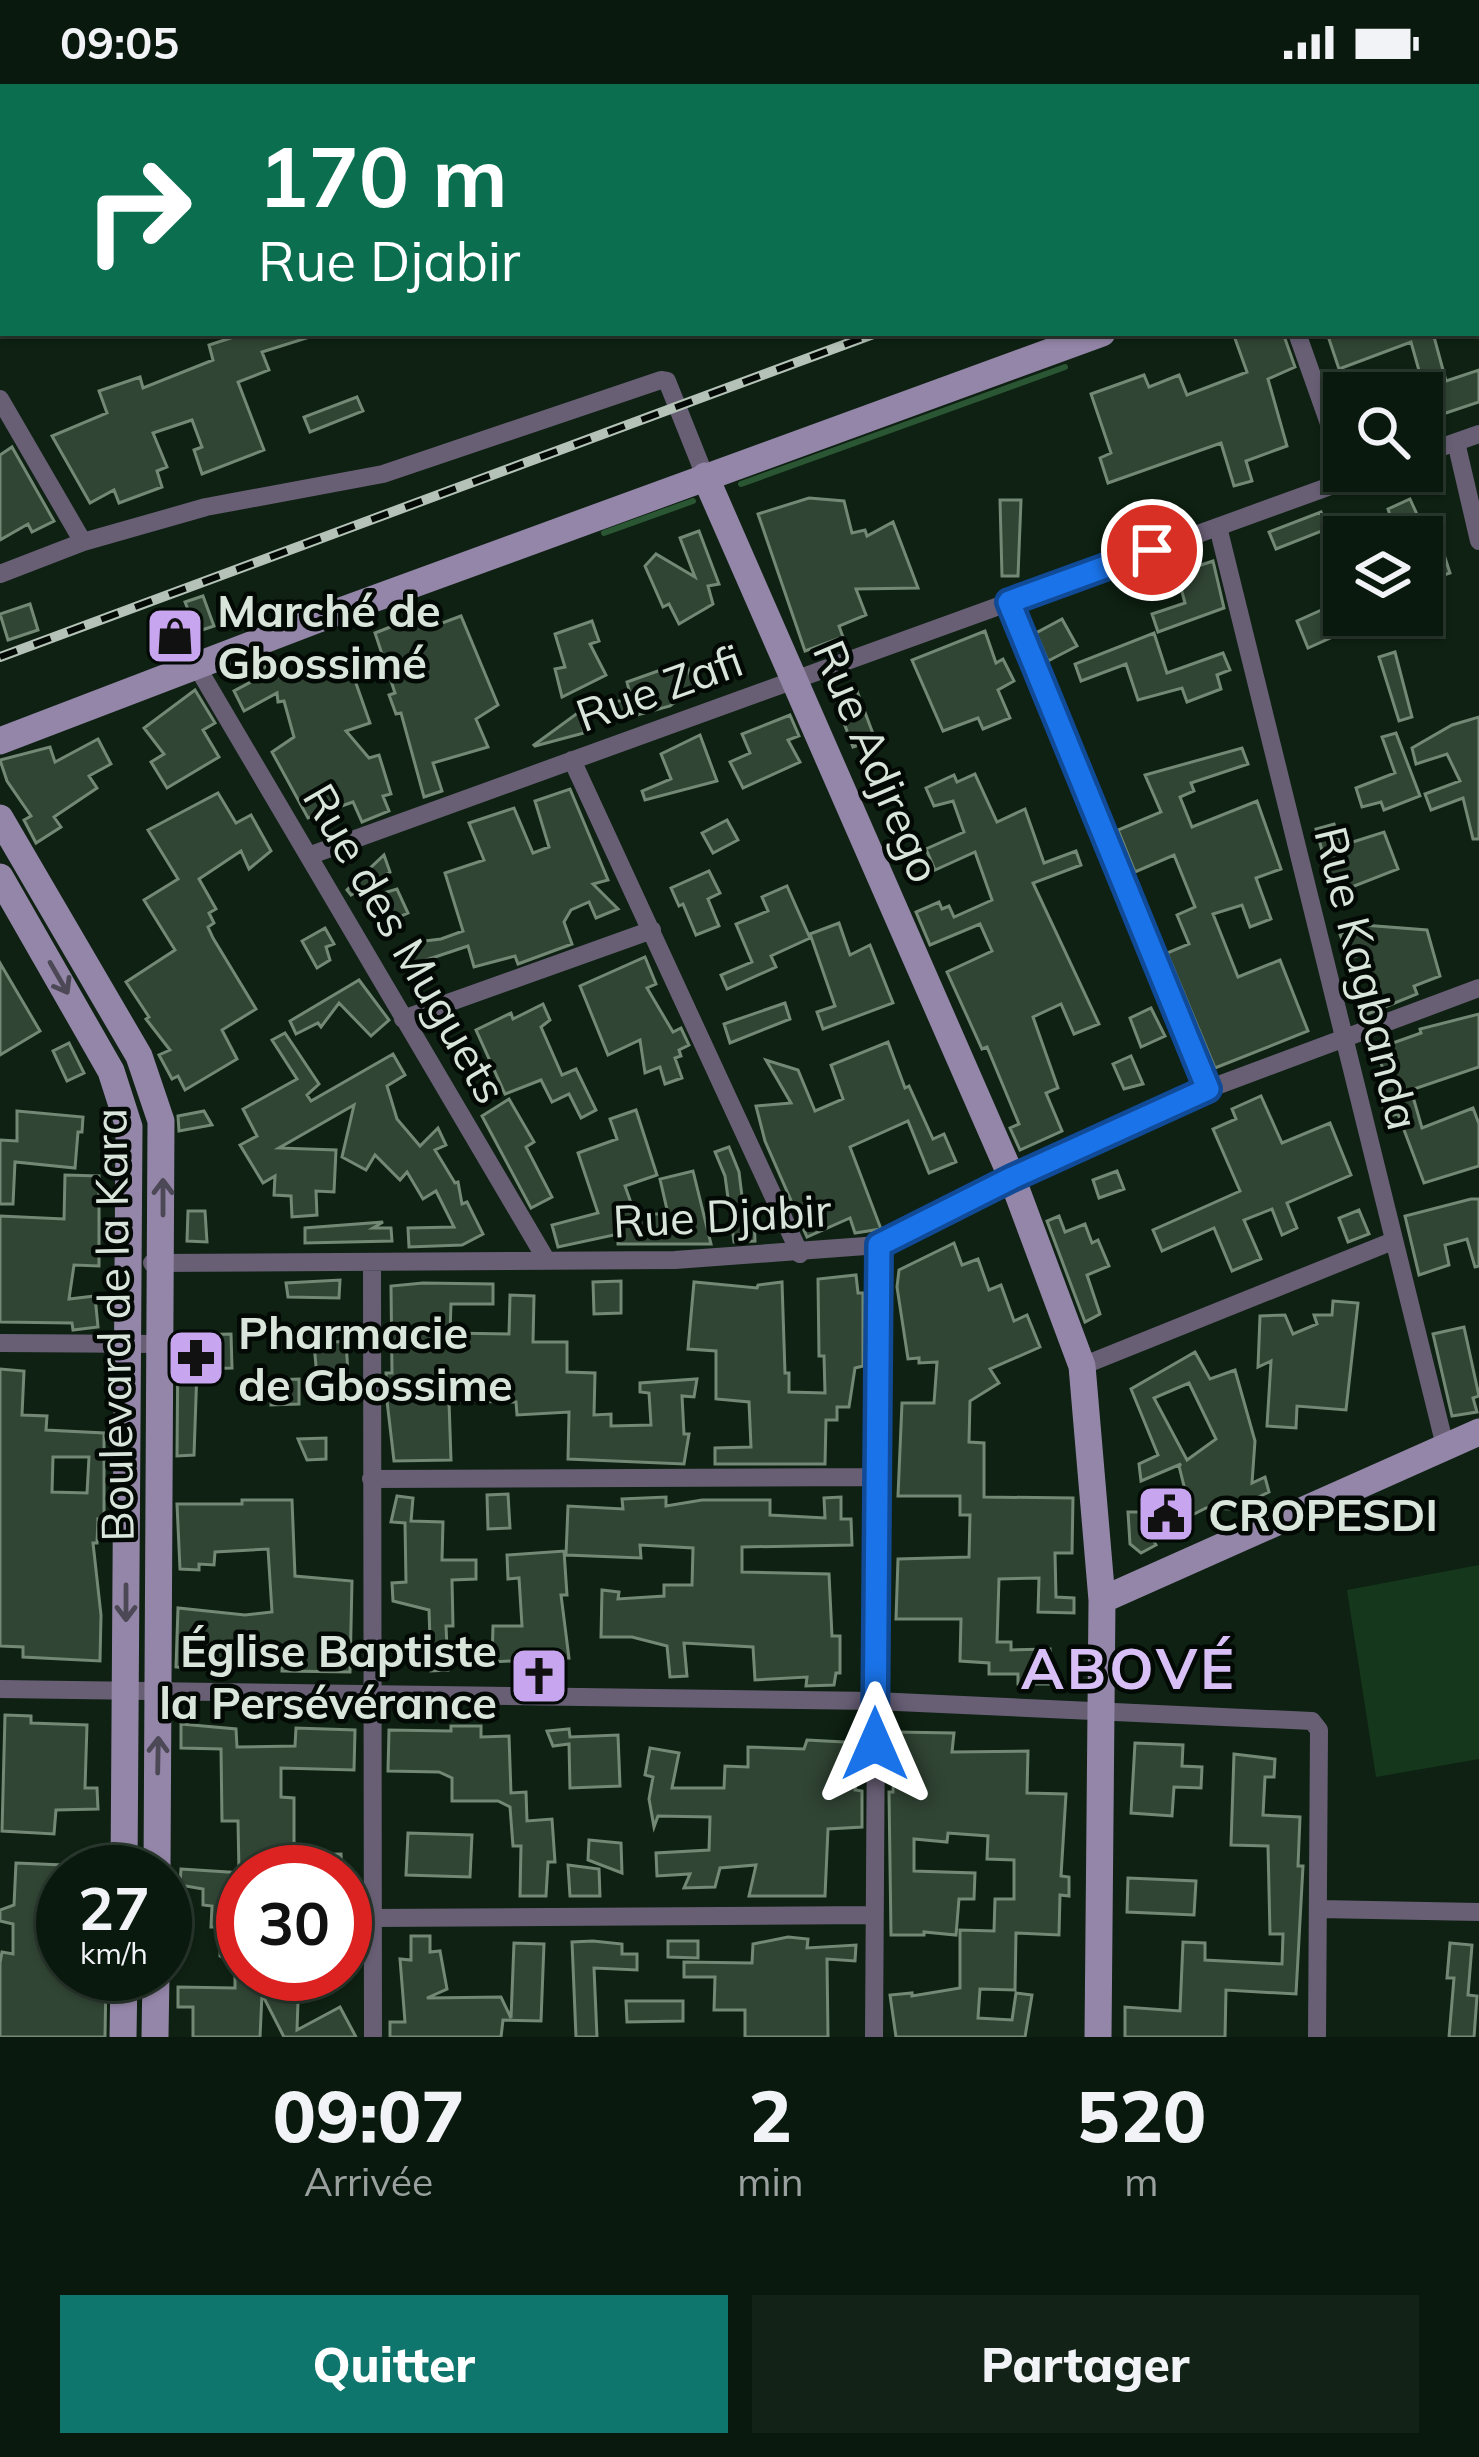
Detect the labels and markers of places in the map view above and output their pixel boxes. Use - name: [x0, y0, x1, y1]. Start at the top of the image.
- pin: [1101, 499, 1203, 601]
- place label: Marché de Gbossimé: [217, 582, 441, 690]
- shop icon: Marché de Gbossimé: [144, 605, 206, 667]
- place label: Pharmacie de Gbossime: [238, 1304, 513, 1412]
- pharmacy icon: Pharmacie de Gbossime: [165, 1327, 227, 1389]
- public building icon: CROPESDI: [1135, 1483, 1197, 1545]
- place label: CROPESDI: [1208, 1486, 1438, 1542]
- place label: Église Baptiste la Persévérance: [159, 1622, 497, 1730]
- church icon: Église Baptiste la Persévérance: [508, 1645, 570, 1707]

